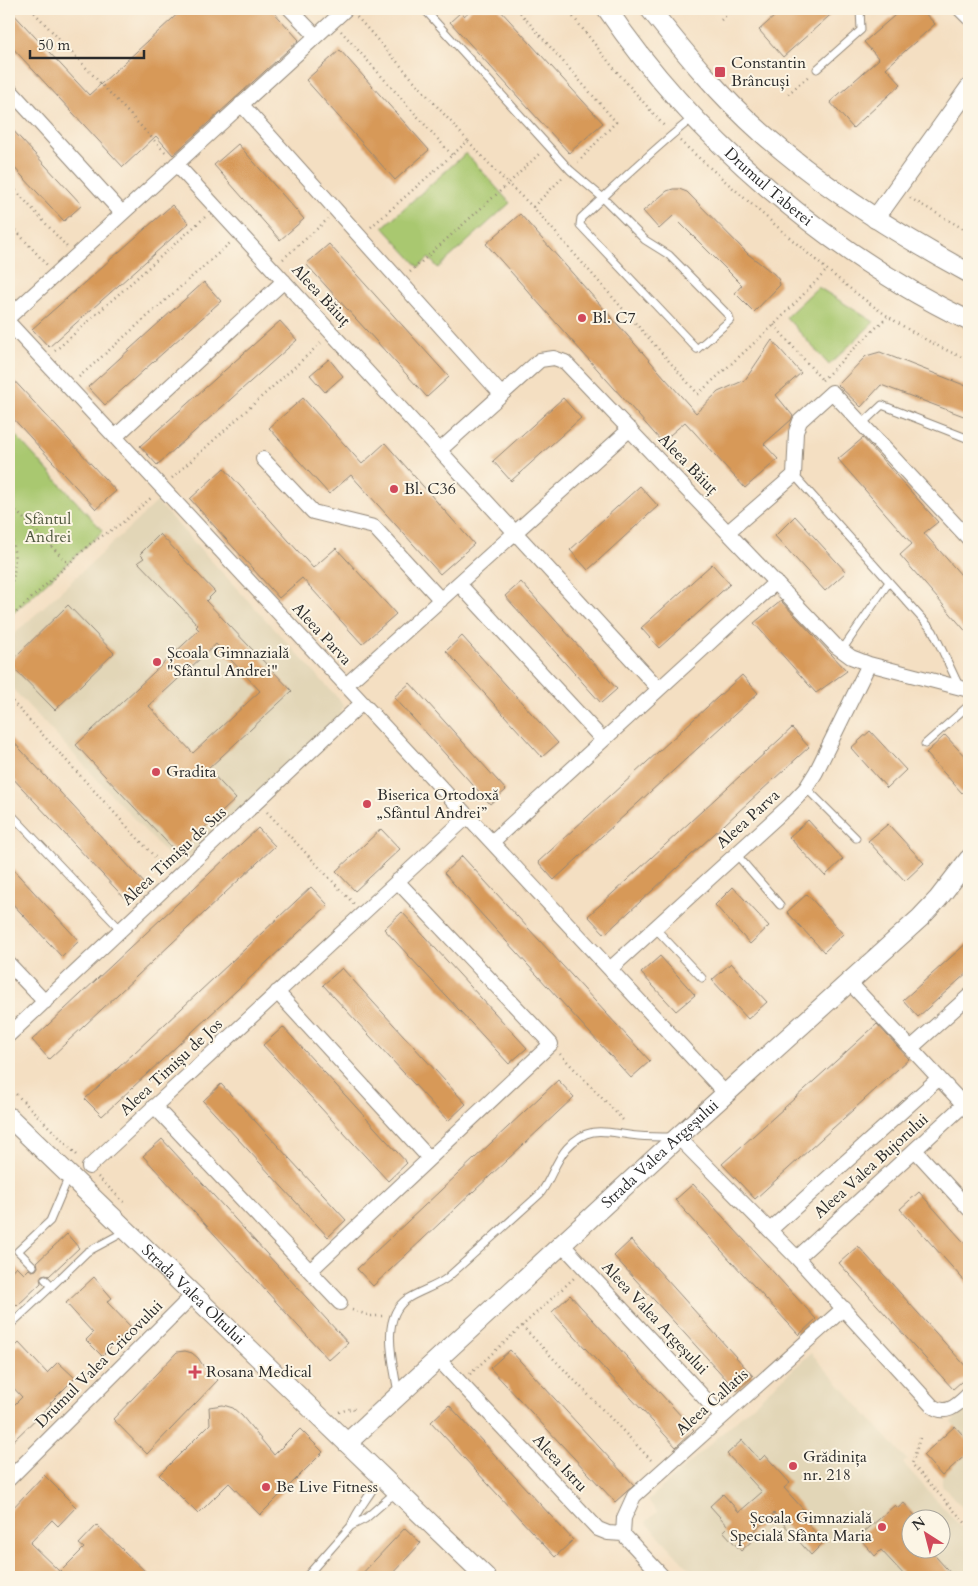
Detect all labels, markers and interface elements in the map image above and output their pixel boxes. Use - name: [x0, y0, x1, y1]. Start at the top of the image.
- scale bar: [30, 28, 144, 60]
- text: 50 m: [38, 35, 70, 55]
- place label: Constantin Brâncuși: [731, 52, 806, 92]
- marker: Constantin Brâncuși: [713, 65, 727, 79]
- street label: Drumul Taberei: [719, 142, 818, 231]
- street label: Aleea Băiuț: [287, 259, 355, 331]
- place label: Bl. C7: [592, 307, 636, 329]
- marker: Bl. C7: [576, 312, 588, 324]
- street label: Aleea Băiuț: [653, 429, 723, 499]
- place label: Bl. C36: [404, 478, 456, 500]
- marker: Bl. C36: [388, 483, 400, 495]
- park label: Sfântul Andrei: [25, 508, 72, 548]
- street label: Aleea Parva: [287, 598, 357, 670]
- place label: Școala Gimnazială "Sfântul Andrei": [167, 642, 289, 682]
- marker: Școala Gimnazială "Sfântul Andrei": [151, 656, 163, 668]
- place label: Gradita: [166, 761, 216, 783]
- marker: Gradita: [150, 766, 162, 778]
- place label: Biserica Ortodoxă „Sfântul Andrei”: [377, 784, 499, 824]
- street label: Aleea Parva: [712, 785, 785, 853]
- marker: Biserica Ortodoxă „Sfântul Andrei”: [361, 798, 373, 810]
- street label: Aleea Timișu de Sus: [117, 802, 231, 910]
- street label: Aleea Timișu de Jos: [115, 1013, 227, 1121]
- street label: Strada Valea Argeșului: [597, 1094, 724, 1213]
- street label: Aleea Valea Bujorului: [809, 1108, 933, 1223]
- street label: Strada Valea Oltului: [137, 1240, 250, 1350]
- street label: Aleea Valea Argeșului: [597, 1257, 714, 1380]
- street label: Drumul Valea Cricovului: [30, 1295, 168, 1433]
- place label: Rosana Medical: [206, 1361, 312, 1383]
- street label: Aleea Callatis: [671, 1364, 753, 1440]
- marker: Rosana Medical: [188, 1365, 202, 1379]
- street label: Aleea Istru: [528, 1429, 593, 1497]
- place label: Grădinița nr. 218: [803, 1446, 867, 1486]
- marker: Grădinița nr. 218: [787, 1460, 799, 1472]
- place label: Be Live Fitness: [276, 1476, 378, 1498]
- marker: Be Live Fitness: [260, 1481, 272, 1493]
- place label: Școala Gimnazială Specială Sfânta Maria: [730, 1507, 872, 1547]
- north arrow: [900, 1508, 950, 1558]
- text: N: [908, 1513, 929, 1535]
- marker: Școala Gimnazială Specială Sfânta Maria: [876, 1521, 888, 1533]

